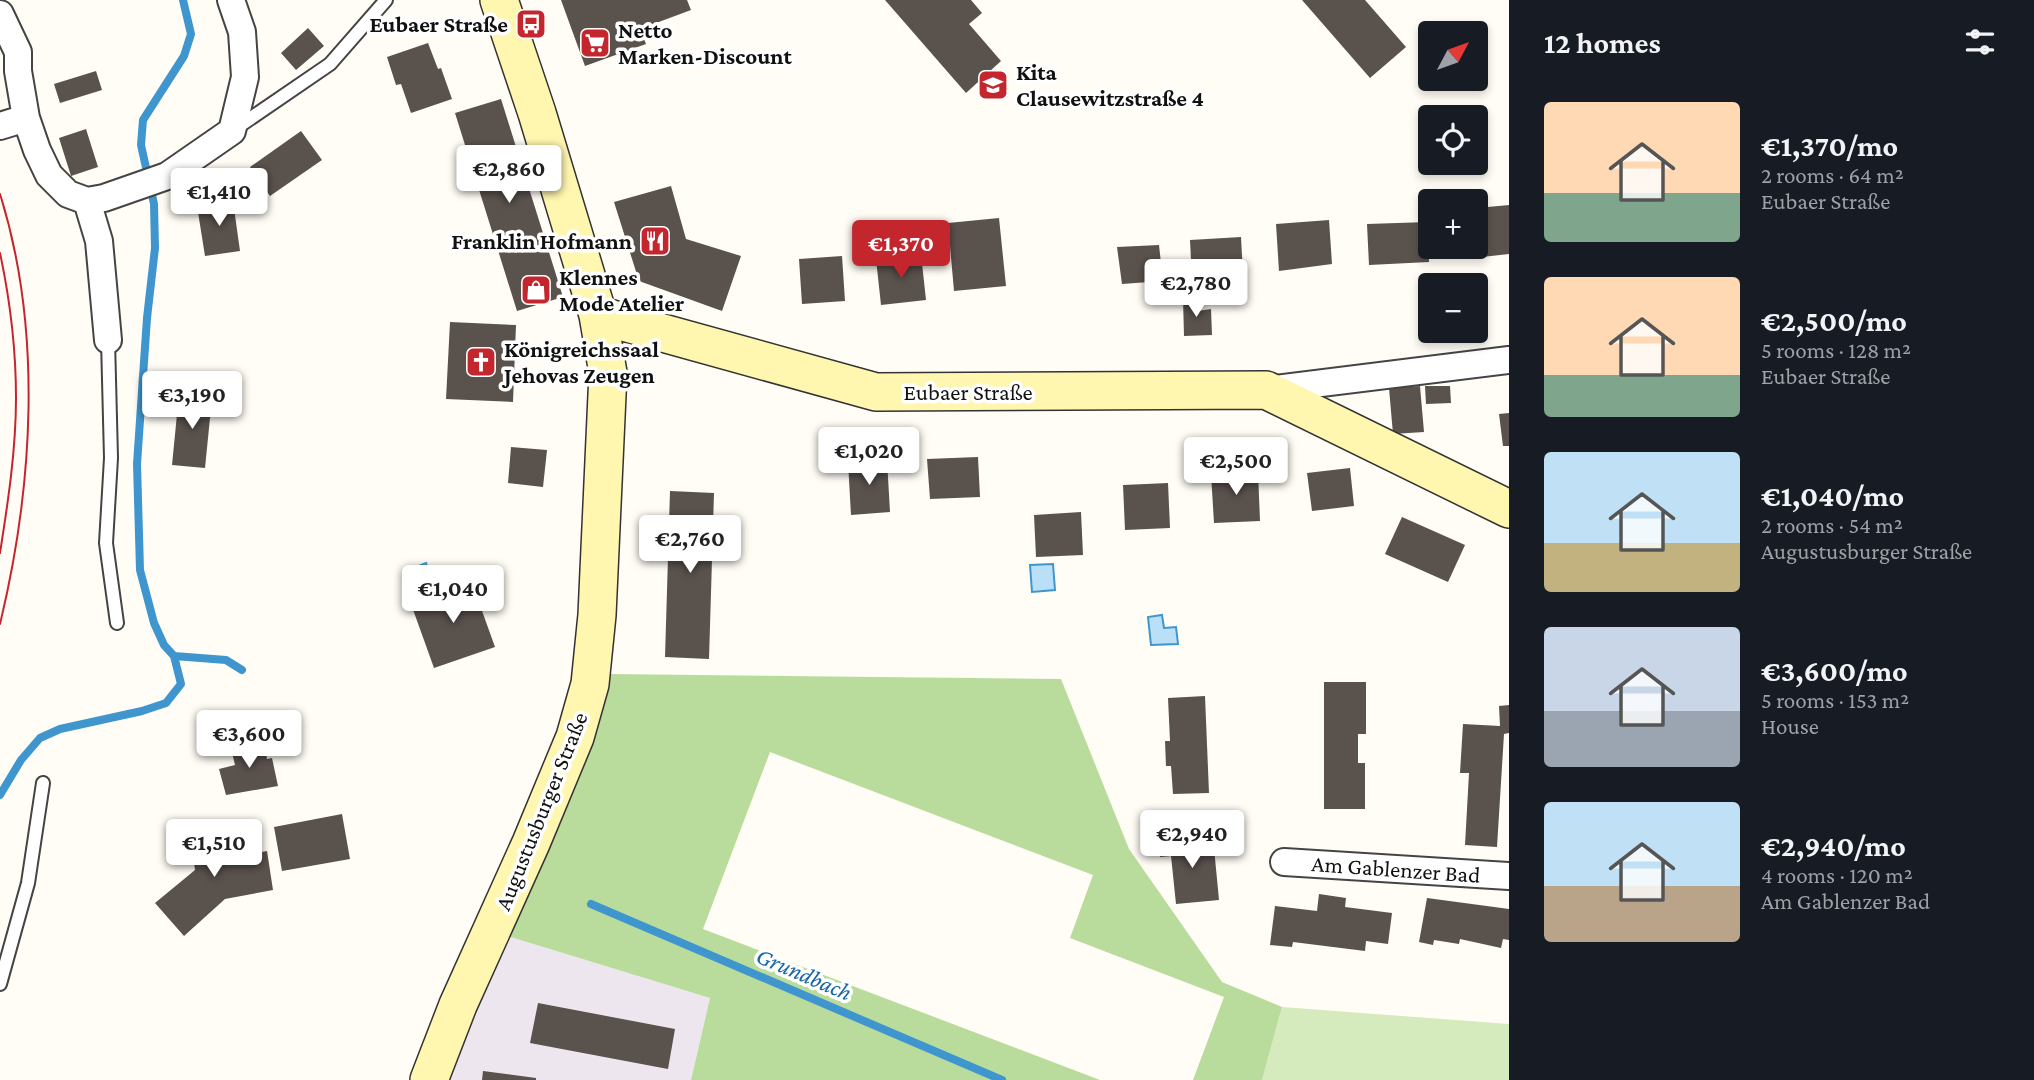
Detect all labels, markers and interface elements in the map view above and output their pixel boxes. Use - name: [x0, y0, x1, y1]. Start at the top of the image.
- bus stop icon: Eubaer Straße: [514, 7, 548, 41]
- place label: Eubaer Straße: [370, 11, 508, 37]
- place label: Netto Marken-Discount: [618, 17, 792, 69]
- north arrow: [1418, 21, 1488, 91]
- map controls: [1418, 21, 1488, 343]
- icon: filters: [1961, 23, 1999, 61]
- supermarket icon: Netto Marken-Discount: [578, 26, 612, 60]
- text: 12 homes: [1544, 26, 1661, 59]
- place label: Kita Clausewitzstraße 4: [1016, 59, 1204, 111]
- school or university icon: Kita Clausewitzstraße 4: [976, 68, 1010, 102]
- button: locate: [1418, 105, 1488, 175]
- text: €1,370/mo: [1761, 129, 1898, 162]
- icon: home: [1600, 130, 1684, 214]
- pin: €2,860: [452, 146, 566, 205]
- text: €2,860: [472, 155, 546, 181]
- text: 2 rooms · 64 m²: [1761, 162, 1904, 188]
- pin: €1,410: [162, 168, 276, 228]
- text: €1,410: [187, 178, 251, 204]
- text: Eubaer Straße: [1761, 188, 1890, 214]
- button: +: [1418, 189, 1488, 259]
- pin: €1,370: [844, 220, 958, 280]
- restaurant icon: Franklin Hofmann: [638, 224, 672, 258]
- place label: Franklin Hofmann: [451, 228, 632, 254]
- text: €1,370: [868, 230, 934, 256]
- pin: €2,780: [1139, 260, 1253, 319]
- place label: Klennes Mode Atelier: [559, 264, 684, 316]
- text: €2,780: [1161, 269, 1231, 295]
- shop icon: Klennes Mode Atelier: [519, 273, 553, 307]
- button: −: [1418, 273, 1488, 343]
- text: €2,500/mo: [1761, 304, 1907, 337]
- icon: home: [1600, 305, 1684, 389]
- place label: Königreichssaal Jehovas Zeugen: [502, 336, 659, 388]
- text: 5 rooms · 128 m²: [1761, 337, 1911, 363]
- church icon: Königreichssaal Jehovas Zeugen: [464, 345, 498, 379]
- text: Eubaer Straße: [1761, 363, 1890, 389]
- pin: €3,190: [135, 372, 249, 431]
- street label: Eubaer Straße: [903, 379, 1033, 405]
- text: €3,190: [158, 381, 226, 407]
- pin: €1,020: [812, 428, 926, 487]
- text: €1,020: [834, 437, 904, 463]
- pin: €2,500: [1179, 438, 1293, 497]
- text: €2,500: [1200, 447, 1272, 473]
- text: €1,040/mo: [1761, 479, 1904, 512]
- icon: home: [1600, 480, 1684, 564]
- text: 2 rooms · 54 m²: [1761, 512, 1903, 538]
- pin: €2,760: [633, 516, 747, 575]
- text: €2,760: [655, 525, 725, 551]
- text: Augustusburger Straße: [1761, 538, 1972, 564]
- pin: €1,040: [396, 566, 510, 625]
- text: €1,040: [418, 575, 488, 601]
- text: €3,600/mo: [1761, 654, 1908, 687]
- icon: home: [1600, 655, 1684, 739]
- text: 5 rooms · 153 m²: [1761, 687, 1909, 713]
- street label: Augustusburger Straße: [489, 708, 593, 914]
- pin: €3,600: [192, 710, 306, 770]
- text: House: [1761, 713, 1819, 739]
- text: €3,600: [213, 720, 286, 746]
- pin: €2,940: [1135, 810, 1249, 870]
- pin: €1,510: [157, 820, 271, 879]
- text: €2,940: [1156, 820, 1228, 846]
- text: €1,510: [182, 829, 246, 855]
- text: €2,940/mo: [1761, 829, 1906, 862]
- icon: home: [1600, 830, 1684, 914]
- street label: Am Gablenzer Bad: [1311, 850, 1481, 888]
- text: 4 rooms · 120 m²: [1761, 862, 1913, 888]
- text: Am Gablenzer Bad: [1761, 888, 1930, 914]
- water label: Grundbach: [752, 941, 856, 1006]

